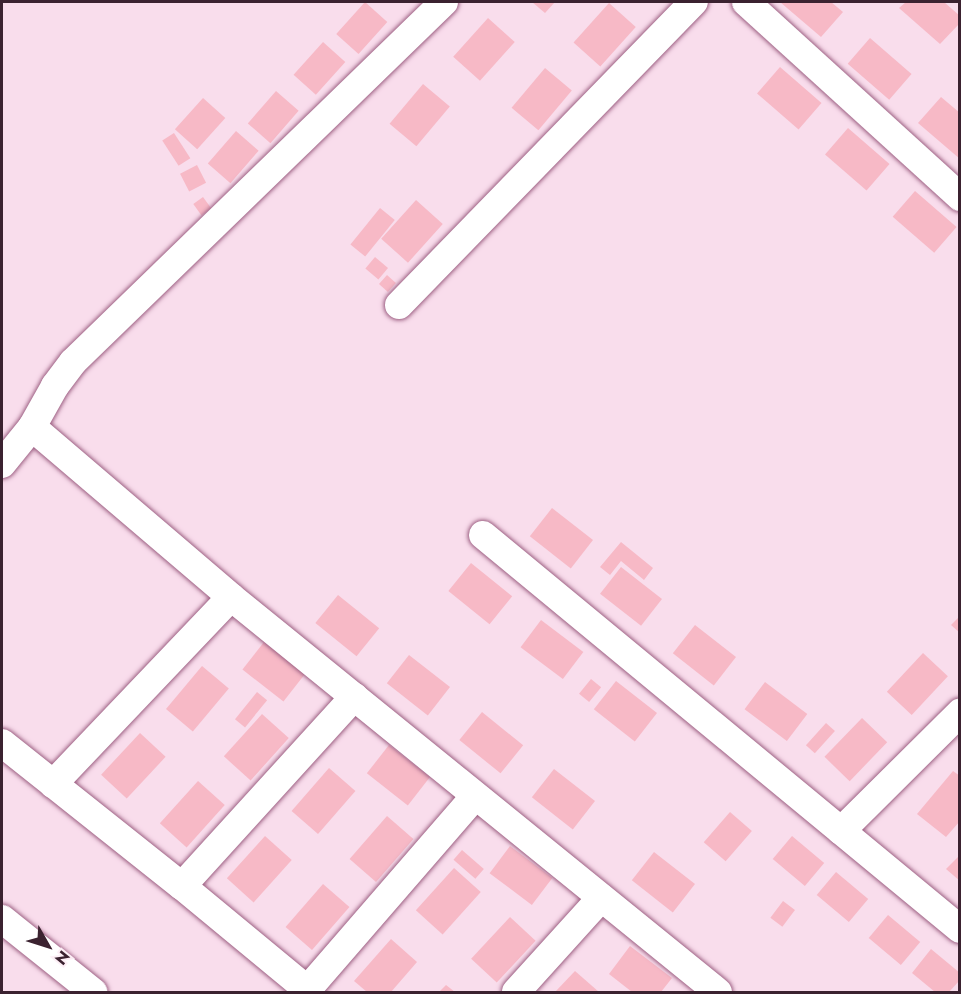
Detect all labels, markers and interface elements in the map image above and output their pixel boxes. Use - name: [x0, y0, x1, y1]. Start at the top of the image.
- north arrow: [18, 916, 78, 976]
- text: N: [49, 945, 75, 970]

